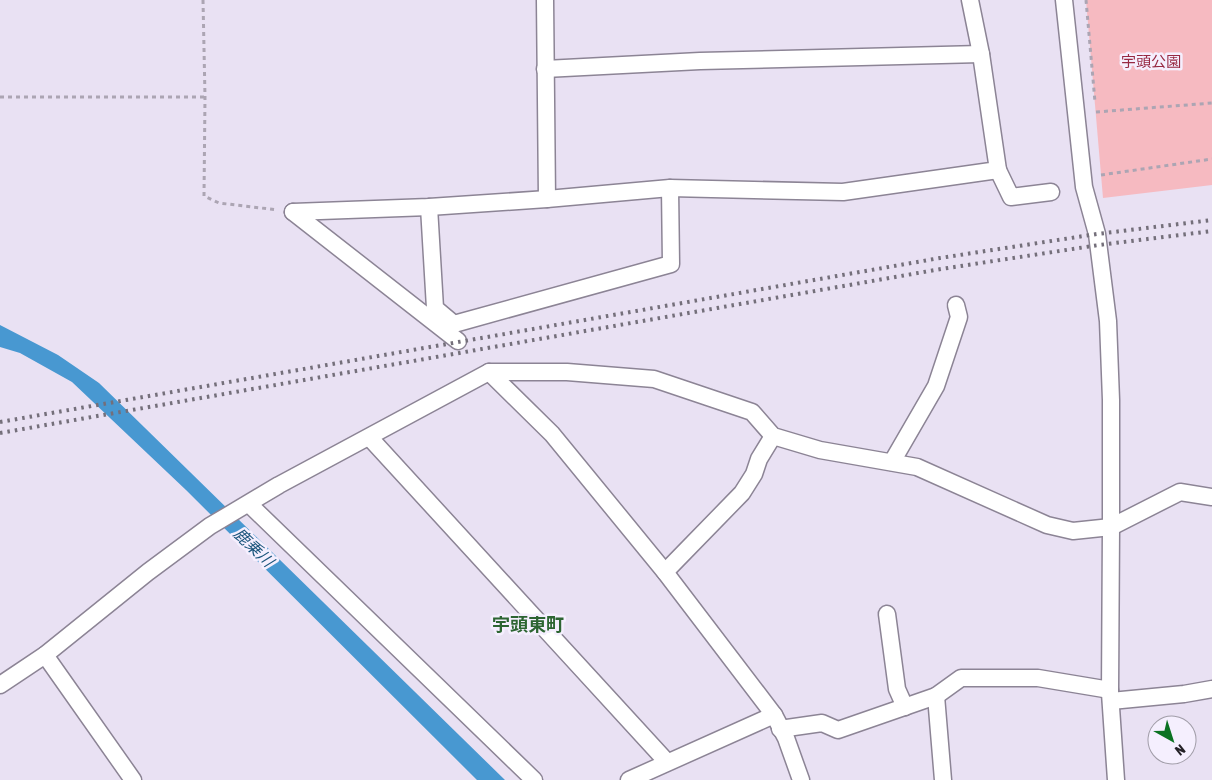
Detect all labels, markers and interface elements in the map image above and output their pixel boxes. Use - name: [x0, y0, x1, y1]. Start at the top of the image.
- park label: 宇頭公園: [1121, 53, 1181, 70]
- water label: 鹿乗川: [230, 524, 279, 572]
- district label: 宇頭東町: [492, 614, 564, 635]
- north arrow: [1147, 715, 1197, 765]
- text: N: [1172, 741, 1188, 759]

